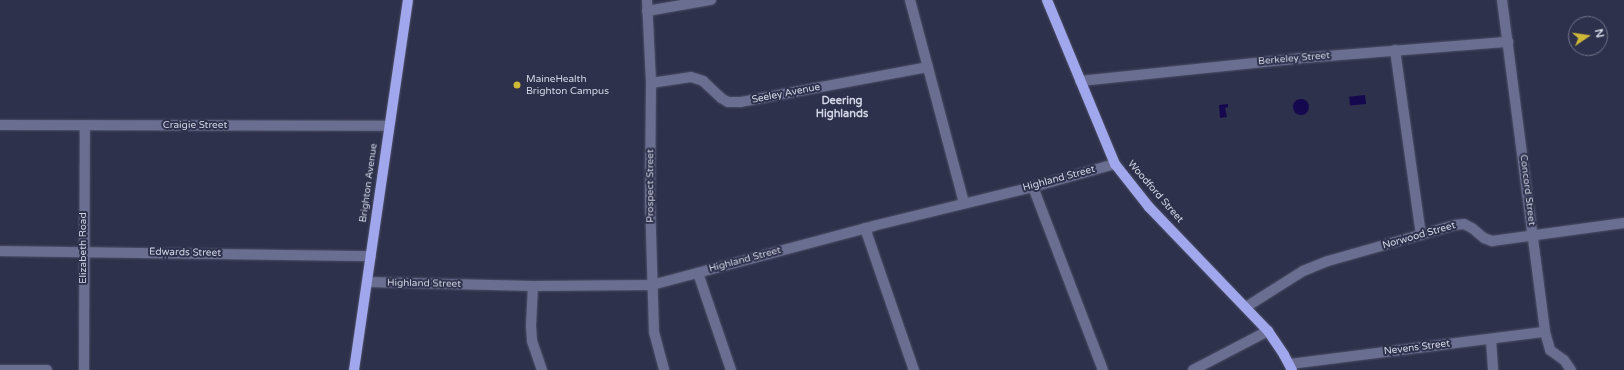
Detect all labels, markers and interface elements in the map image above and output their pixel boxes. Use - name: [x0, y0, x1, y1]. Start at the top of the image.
- north arrow: [1568, 16, 1608, 56]
- text: N: [1592, 28, 1607, 39]
- street label: Berkeley Street: [1258, 50, 1330, 68]
- place label: MaineHealth Brighton Campus: [526, 73, 609, 96]
- marker: MaineHealth Brighton Campus: [511, 79, 523, 91]
- street label: Seeley Avenue: [751, 81, 821, 107]
- district label: Deering Highlands: [816, 95, 868, 121]
- street label: Craigie Street: [163, 120, 227, 132]
- street label: Brighton Avenue: [358, 143, 380, 223]
- street label: Prospect Street: [645, 149, 657, 223]
- street label: Concord Street: [1517, 154, 1537, 226]
- street label: Woodford Street: [1125, 158, 1185, 226]
- street label: Highland Street: [1022, 164, 1096, 194]
- street label: Elizabeth Road: [78, 212, 90, 284]
- street label: Norwood Street: [1381, 220, 1457, 252]
- street label: Highland Street: [708, 245, 782, 275]
- street label: Edwards Street: [149, 246, 221, 260]
- street label: Highland Street: [387, 277, 461, 291]
- street label: Nevens Street: [1383, 338, 1451, 358]

